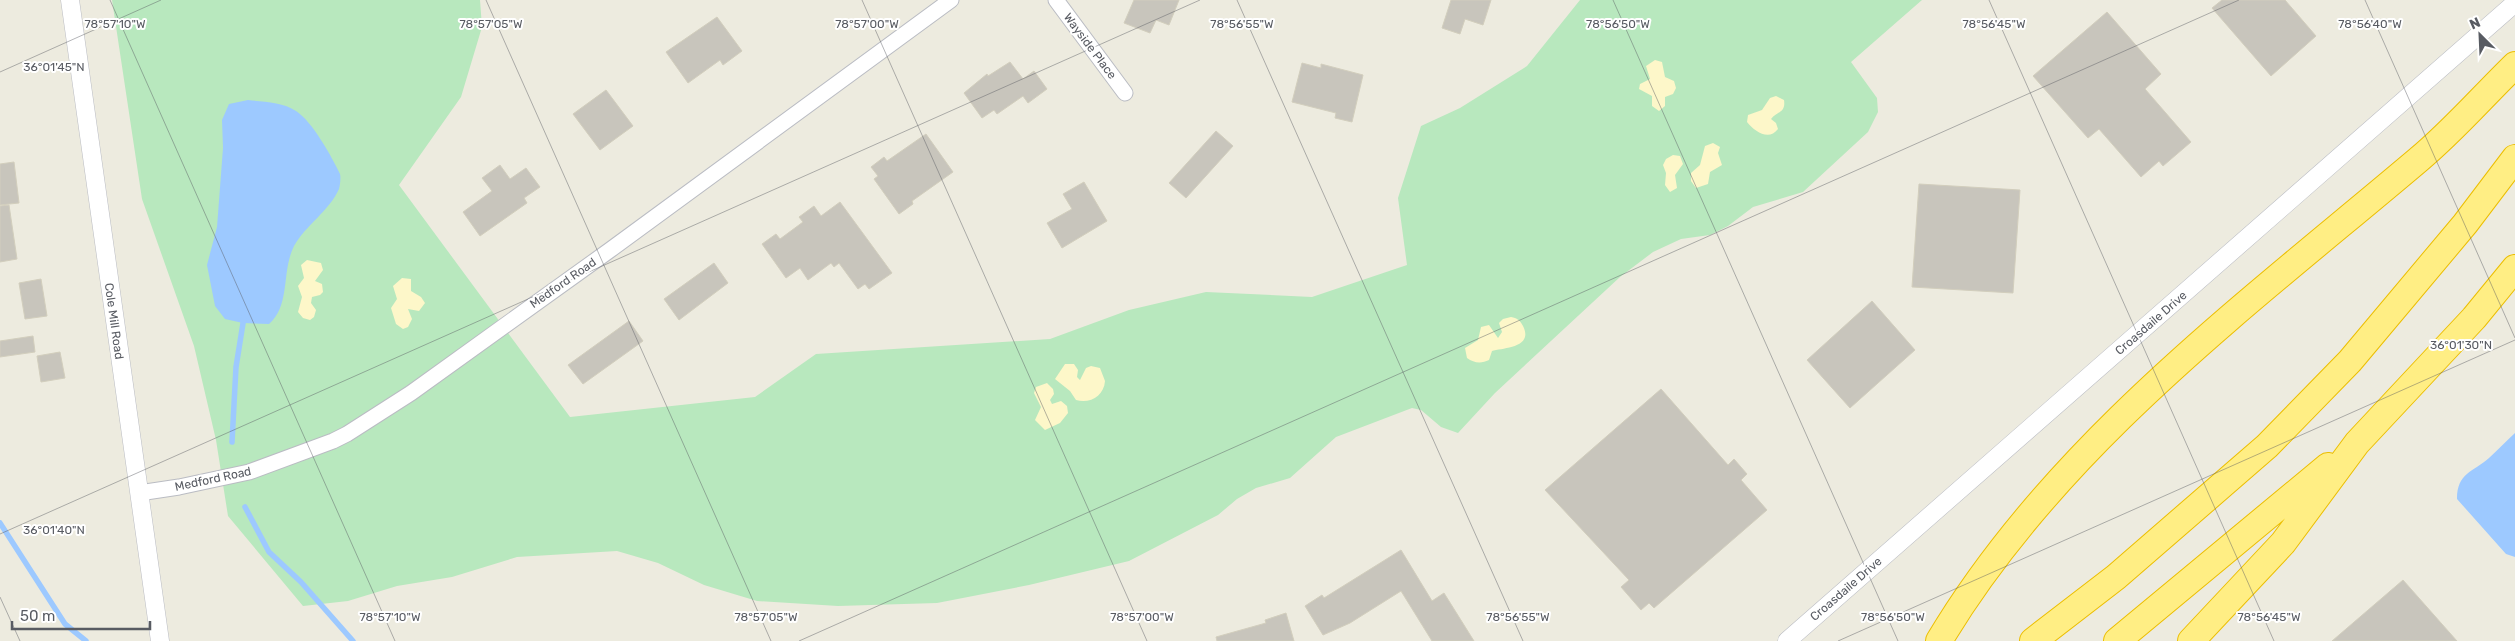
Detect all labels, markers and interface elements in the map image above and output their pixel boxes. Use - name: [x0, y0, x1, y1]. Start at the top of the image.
- street label: Wayside Place: [1061, 10, 1119, 82]
- north arrow: [2455, 10, 2505, 60]
- text: N: [2467, 14, 2483, 33]
- text: 78°57'10"W: [84, 17, 146, 31]
- text: 78°57'05"W: [459, 17, 523, 31]
- text: 78°57'00"W: [835, 17, 899, 31]
- text: 78°56'55"W: [1210, 17, 1274, 31]
- text: 78°56'50"W: [1586, 17, 1650, 31]
- text: 78°56'45"W: [1962, 17, 2026, 31]
- text: 78°56'40"W: [2338, 17, 2402, 31]
- text: 36°01'45"N: [23, 60, 85, 74]
- street label: Medford Road: [527, 255, 599, 311]
- street label: Cole Mill Road: [102, 282, 126, 360]
- street label: Croasdaile Drive: [2112, 288, 2190, 358]
- text: 36°01'30"N: [2430, 338, 2492, 352]
- street label: Medford Road: [174, 464, 252, 494]
- text: 36°01'40"N: [23, 523, 85, 537]
- street label: Croasdaile Drive: [1807, 554, 1885, 624]
- scale bar: [12, 598, 150, 630]
- text: 50 m: [20, 607, 55, 625]
- text: 78°57'10"W: [359, 610, 421, 624]
- text: 78°57'05"W: [734, 610, 798, 624]
- text: 78°57'00"W: [1110, 610, 1174, 624]
- text: 78°56'55"W: [1486, 610, 1550, 624]
- text: 78°56'50"W: [1861, 610, 1925, 624]
- text: 78°56'45"W: [2237, 610, 2301, 624]

